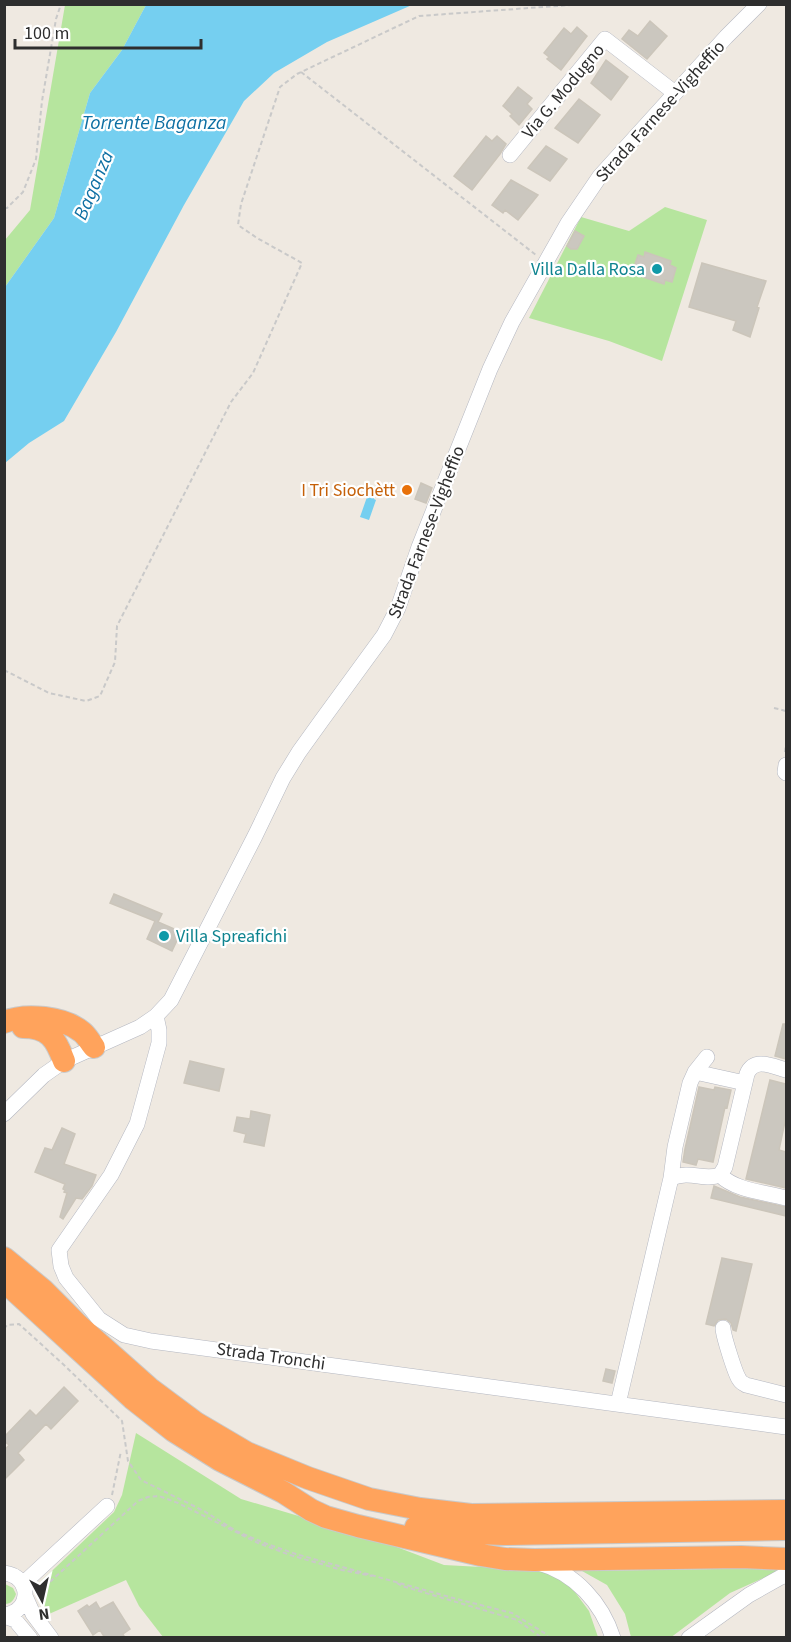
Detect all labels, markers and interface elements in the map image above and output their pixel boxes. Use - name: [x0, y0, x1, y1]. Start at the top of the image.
- scale bar: [15, 12, 201, 50]
- text: 100 m: [24, 21, 69, 46]
- street label: Strada Farnese-Vigheffio: [590, 35, 731, 188]
- street label: Via G. Modugno: [516, 39, 611, 144]
- water label: Torrente Baganza: [81, 109, 227, 137]
- water label: Baganza: [67, 146, 121, 224]
- place label: Villa Dalla Rosa: [531, 257, 645, 282]
- marker: Villa Dalla Rosa: [650, 262, 664, 276]
- street label: Strada Farnese-Vigheffio: [382, 442, 471, 622]
- place label: I Tri Siochètt: [301, 478, 395, 503]
- marker: I Tri Siochètt: [400, 483, 414, 497]
- place label: Villa Spreafichi: [176, 924, 287, 949]
- marker: Villa Spreafichi: [157, 929, 171, 943]
- street label: Strada Tronchi: [215, 1336, 327, 1377]
- north arrow: [12, 1570, 72, 1630]
- text: N: [37, 1602, 51, 1625]

